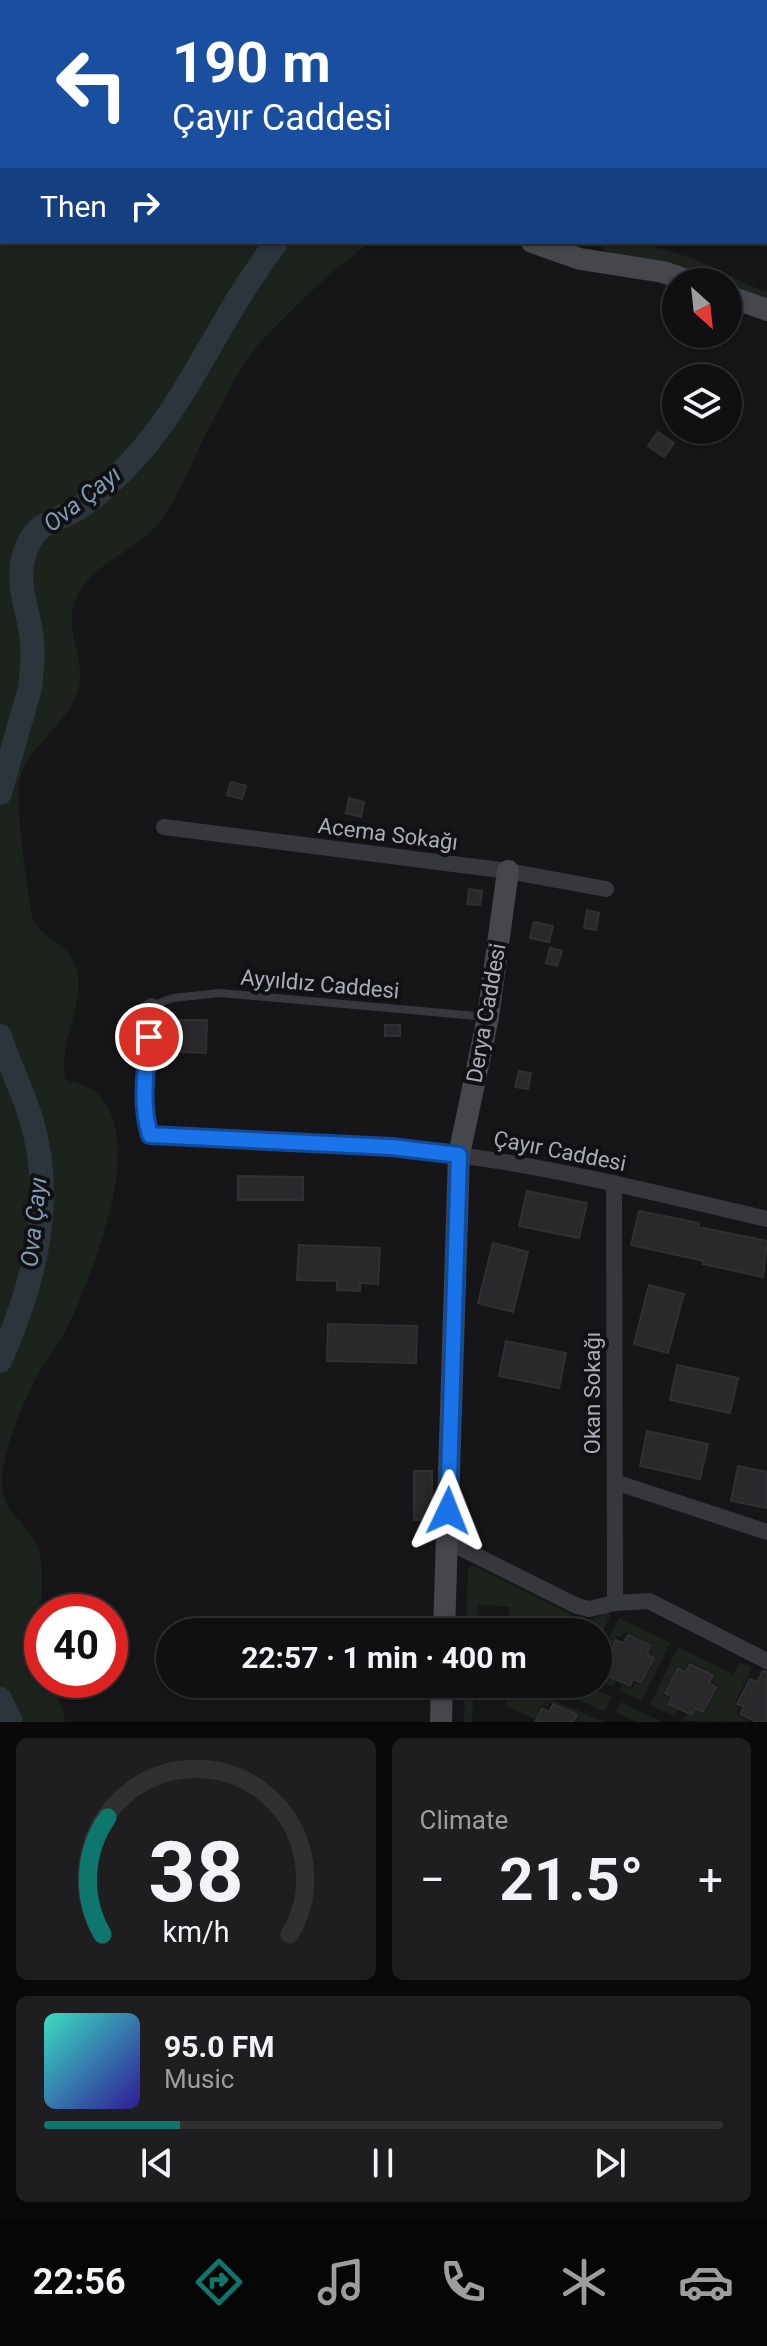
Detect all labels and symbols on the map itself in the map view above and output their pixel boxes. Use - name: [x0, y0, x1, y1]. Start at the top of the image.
- north arrow: [662, 268, 742, 348]
- water label: Ova Çayı: [38, 460, 126, 538]
- street label: Acema Sokağı: [317, 813, 459, 855]
- street label: Derya Caddesi: [461, 941, 511, 1085]
- street label: Ayyıldız Caddesi: [240, 965, 400, 1003]
- pin: [115, 1003, 183, 1071]
- street label: Çayır Caddesi: [492, 1126, 628, 1176]
- water label: Ova Çayı: [15, 1176, 53, 1268]
- street label: Okan Sokağı: [580, 1332, 605, 1454]
- position arrow: [406, 1469, 490, 1553]
- speed limit sign: 40: [24, 1594, 128, 1698]

